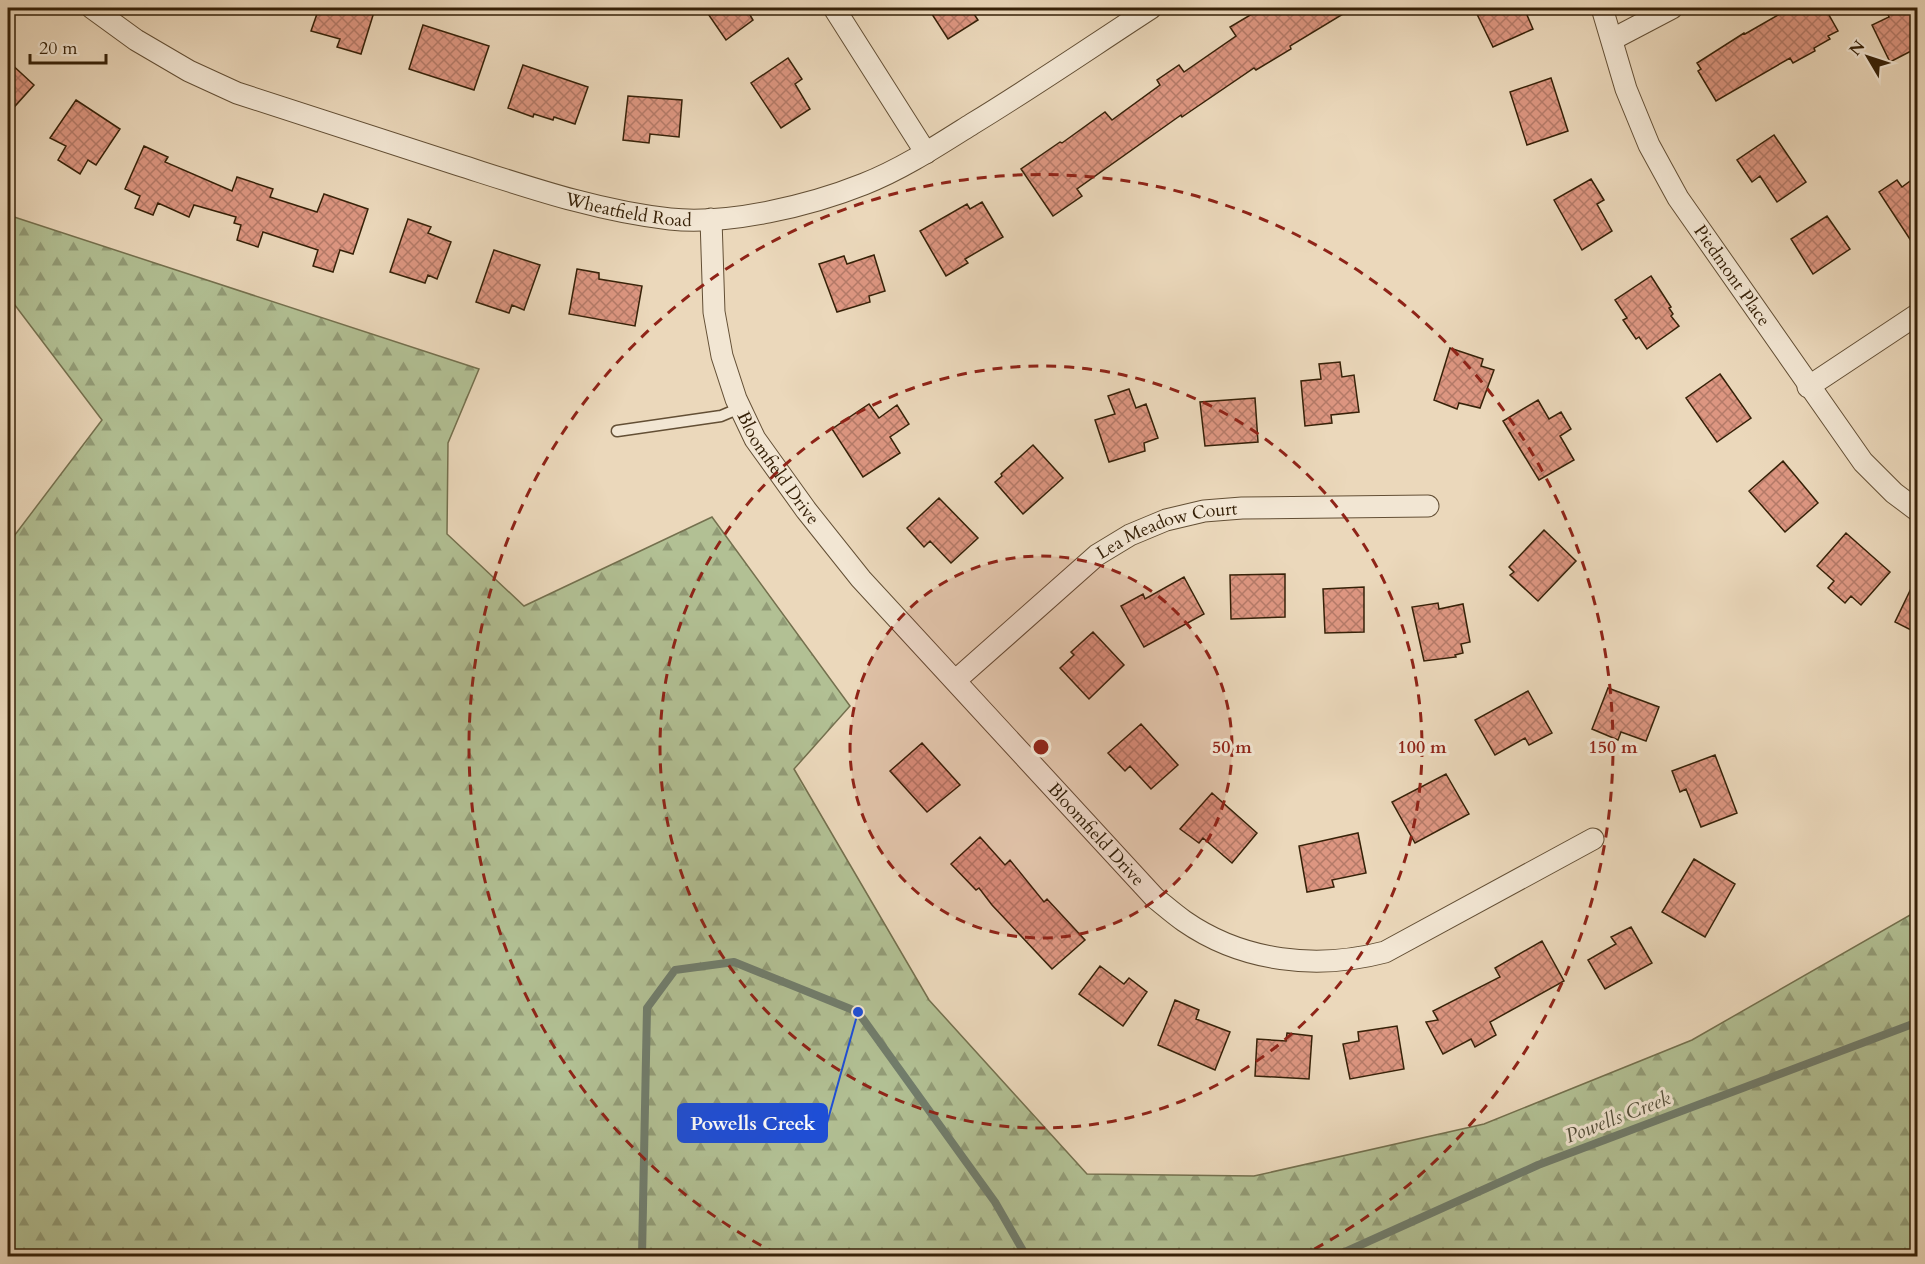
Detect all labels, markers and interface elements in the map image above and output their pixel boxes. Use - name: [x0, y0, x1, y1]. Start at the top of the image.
- scale bar: [30, 27, 106, 65]
- north arrow: [1838, 27, 1898, 87]
- text: 20 m: [39, 36, 78, 61]
- text: N: [1844, 36, 1870, 61]
- street label: Wheatfield Road: [562, 186, 693, 233]
- street label: Piedmont Place: [1688, 220, 1777, 331]
- street label: Bloomfield Drive: [731, 407, 825, 530]
- street label: Lea Meadow Court: [1091, 496, 1239, 565]
- text: 50 m: [1212, 735, 1252, 760]
- text: 100 m: [1397, 735, 1447, 760]
- text: 150 m: [1588, 735, 1638, 760]
- centre of rings: [1031, 737, 1051, 757]
- street label: Bloomfield Drive: [1042, 777, 1150, 891]
- water label: Powells Creek: [1561, 1084, 1675, 1149]
- callout: Powells Creek: [678, 1104, 827, 1142]
- text: Powells Creek: [690, 1110, 816, 1137]

